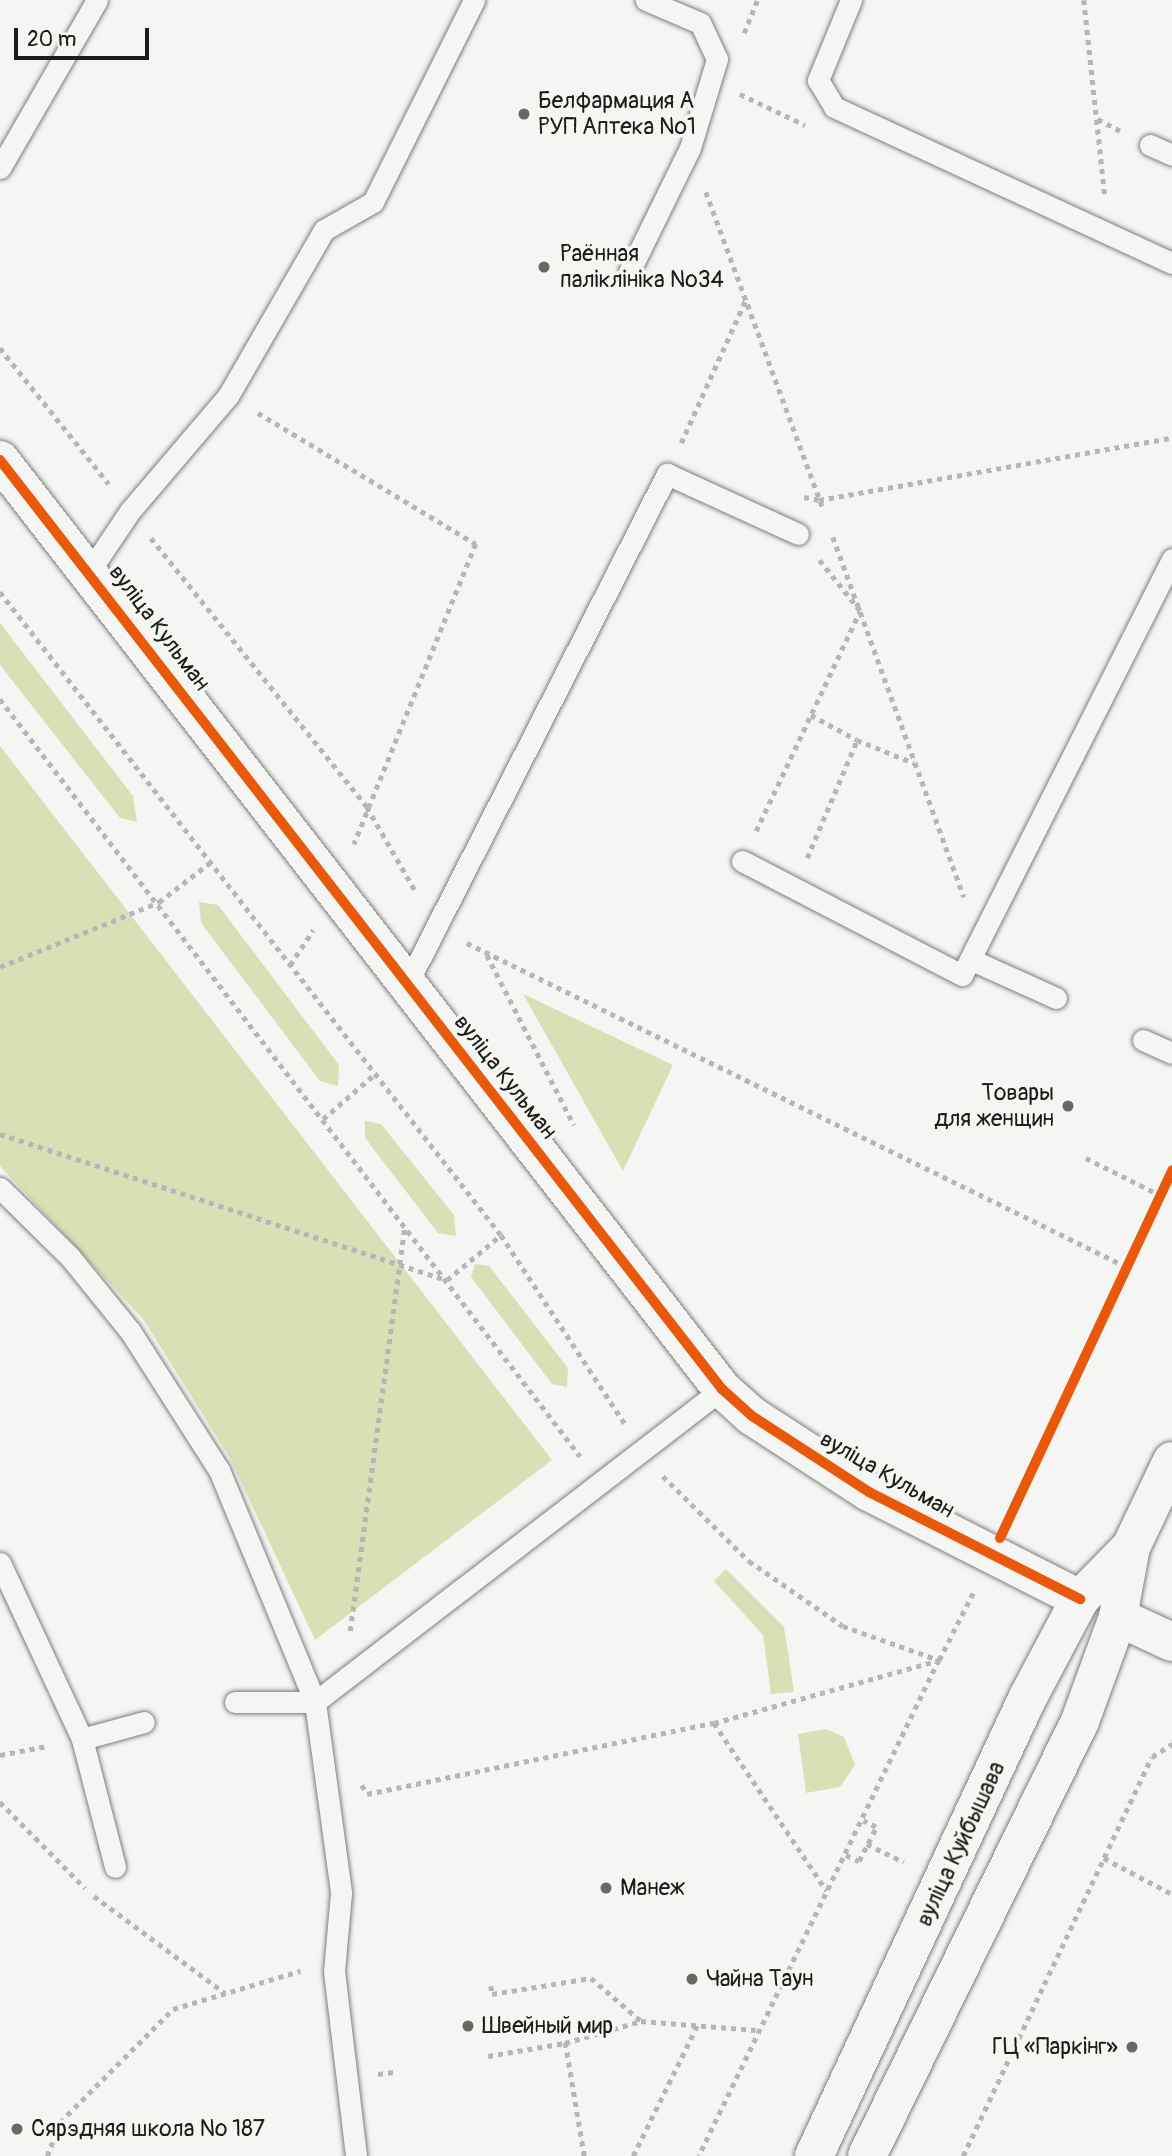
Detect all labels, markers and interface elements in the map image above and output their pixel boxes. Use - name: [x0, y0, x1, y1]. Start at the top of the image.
- scale bar: [18, 14, 152, 58]
- text: 20 m: [27, 26, 76, 53]
- place label: Белфармация А РУП Аптека №1: [538, 87, 696, 141]
- marker: Белфармация А РУП Аптека №1: [516, 106, 532, 122]
- place label: Раённая паліклініка №34: [560, 240, 724, 294]
- marker: Раённая паліклініка №34: [534, 257, 554, 277]
- street label: вуліца Кульман: [103, 560, 215, 696]
- street label: вуліца Кульман: [448, 1009, 562, 1145]
- place label: Товары для женщин: [934, 1079, 1054, 1133]
- marker: Товары для женщин: [1060, 1098, 1076, 1114]
- street label: вуліца Кульман: [815, 1425, 959, 1525]
- street label: вуліца Куйбышава: [911, 1757, 1011, 1931]
- place label: Манеж: [620, 1874, 685, 1902]
- marker: Манеж: [598, 1880, 614, 1896]
- place label: Чайна Таун: [706, 1965, 813, 1993]
- marker: Чайна Таун: [684, 1971, 700, 1987]
- place label: Швейный мир: [482, 2012, 613, 2040]
- marker: Швейный мир: [460, 2018, 476, 2034]
- place label: ГЦ «Паркінг»: [992, 2033, 1118, 2061]
- marker: ГЦ «Паркінг»: [1124, 2039, 1140, 2055]
- place label: Сярэдняя школа № 187: [31, 2115, 265, 2143]
- marker: Сярэдняя школа № 187: [9, 2121, 25, 2137]

